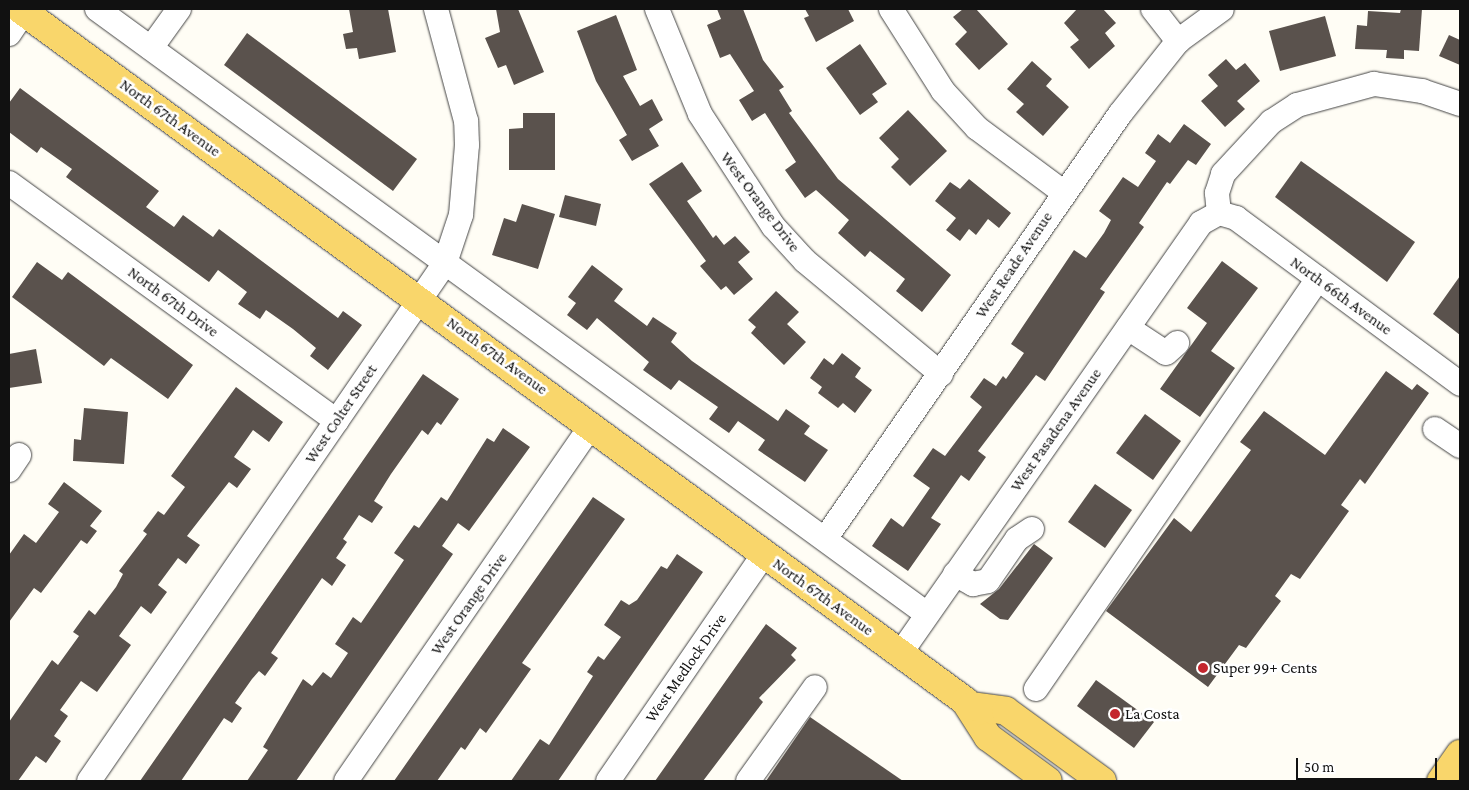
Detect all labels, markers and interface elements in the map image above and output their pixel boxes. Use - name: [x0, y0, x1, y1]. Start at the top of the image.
- street label: North 67th Avenue: [116, 75, 224, 161]
- street label: West Orange Drive: [716, 148, 804, 256]
- street label: West Reade Avenue: [971, 208, 1057, 322]
- street label: North 66th Avenue: [1286, 253, 1396, 339]
- street label: North 67th Drive: [124, 263, 222, 341]
- street label: North 67th Avenue: [443, 313, 551, 399]
- street label: West Colter Street: [301, 361, 381, 467]
- street label: West Pasadena Avenue: [1006, 365, 1106, 495]
- street label: West Orange Drive: [427, 549, 511, 659]
- street label: North 67th Avenue: [769, 554, 877, 640]
- street label: West Medlock Drive: [641, 610, 731, 726]
- place label: Super 99+ Cents: [1213, 658, 1317, 678]
- marker: Super 99+ Cents: [1197, 662, 1209, 674]
- place label: La Costa: [1125, 704, 1180, 724]
- marker: La Costa: [1109, 708, 1121, 720]
- scale bar: [1299, 748, 1440, 780]
- text: 50 m: [1304, 759, 1334, 775]

